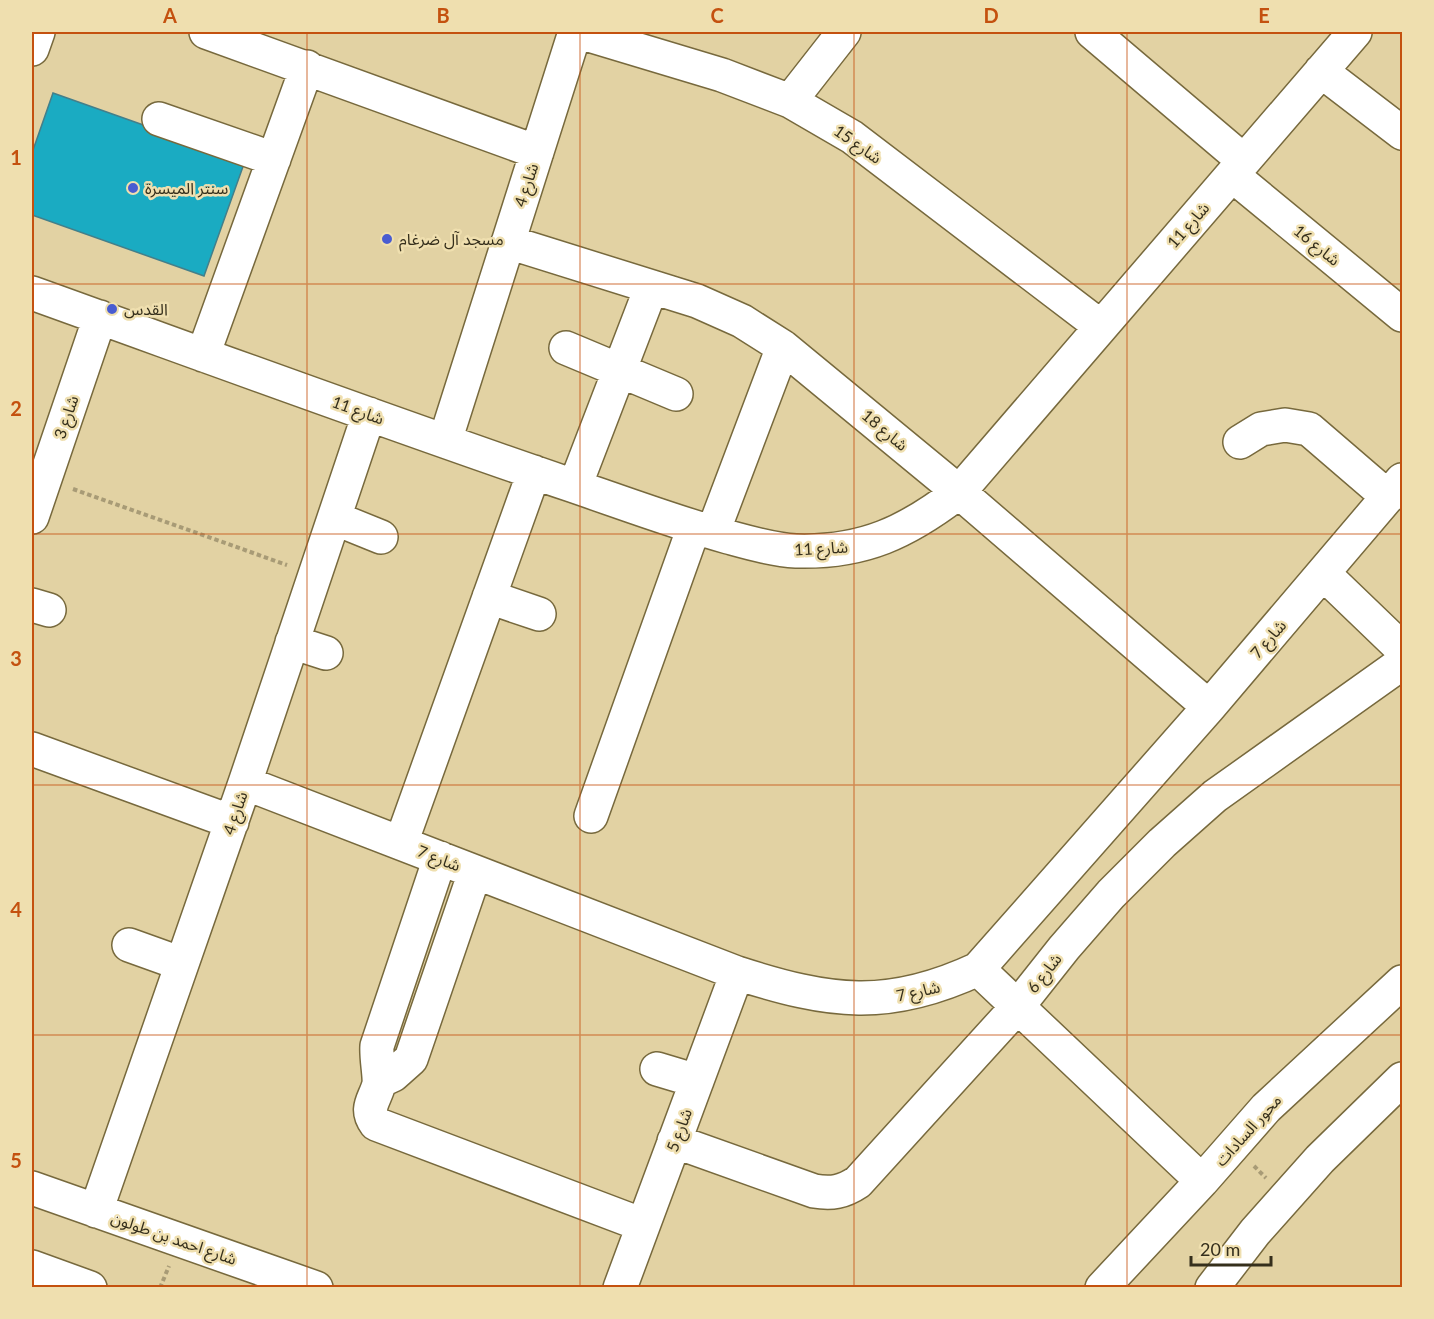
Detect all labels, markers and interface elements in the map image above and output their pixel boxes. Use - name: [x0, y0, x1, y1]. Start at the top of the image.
- text: A: [162, 3, 177, 27]
- text: B: [436, 3, 450, 27]
- text: C: [710, 3, 724, 27]
- text: D: [983, 3, 999, 27]
- text: E: [1258, 3, 1270, 27]
- street label: شارع 15: [828, 120, 886, 170]
- text: 1: [10, 145, 22, 169]
- street label: شارع 4: [510, 161, 545, 210]
- place label: سنتر الميسرة: [145, 178, 228, 198]
- marker: سنتر الميسرة: [126, 181, 140, 195]
- street label: شارع 11: [1163, 198, 1215, 254]
- street label: شارع 16: [1288, 220, 1344, 272]
- place label: مسجد آل ضرغام: [399, 229, 504, 252]
- marker: مسجد آل ضرغام: [380, 232, 394, 246]
- place label: القدس: [124, 299, 168, 319]
- marker: القدس: [105, 302, 119, 316]
- street label: شارع 11: [328, 391, 387, 431]
- street label: شارع 3: [49, 393, 86, 442]
- text: 2: [10, 396, 22, 420]
- street label: شارع 18: [856, 405, 912, 457]
- street label: شارع 11: [794, 537, 849, 562]
- street label: شارع 7: [1246, 616, 1292, 664]
- text: 3: [10, 646, 22, 670]
- street label: شارع 4: [218, 789, 255, 838]
- street label: شارع 7: [414, 841, 463, 878]
- text: 4: [10, 897, 22, 921]
- street label: شارع 6: [1022, 949, 1068, 999]
- street label: شارع 7: [894, 976, 943, 1009]
- street label: محور السادات: [1211, 1090, 1285, 1170]
- street label: شارع 5: [662, 1106, 699, 1155]
- text: 5: [10, 1148, 22, 1172]
- street label: شارع احمد بن طولون: [108, 1207, 239, 1272]
- scale bar: [1191, 1229, 1270, 1267]
- text: 20 m: [1200, 1238, 1240, 1260]

